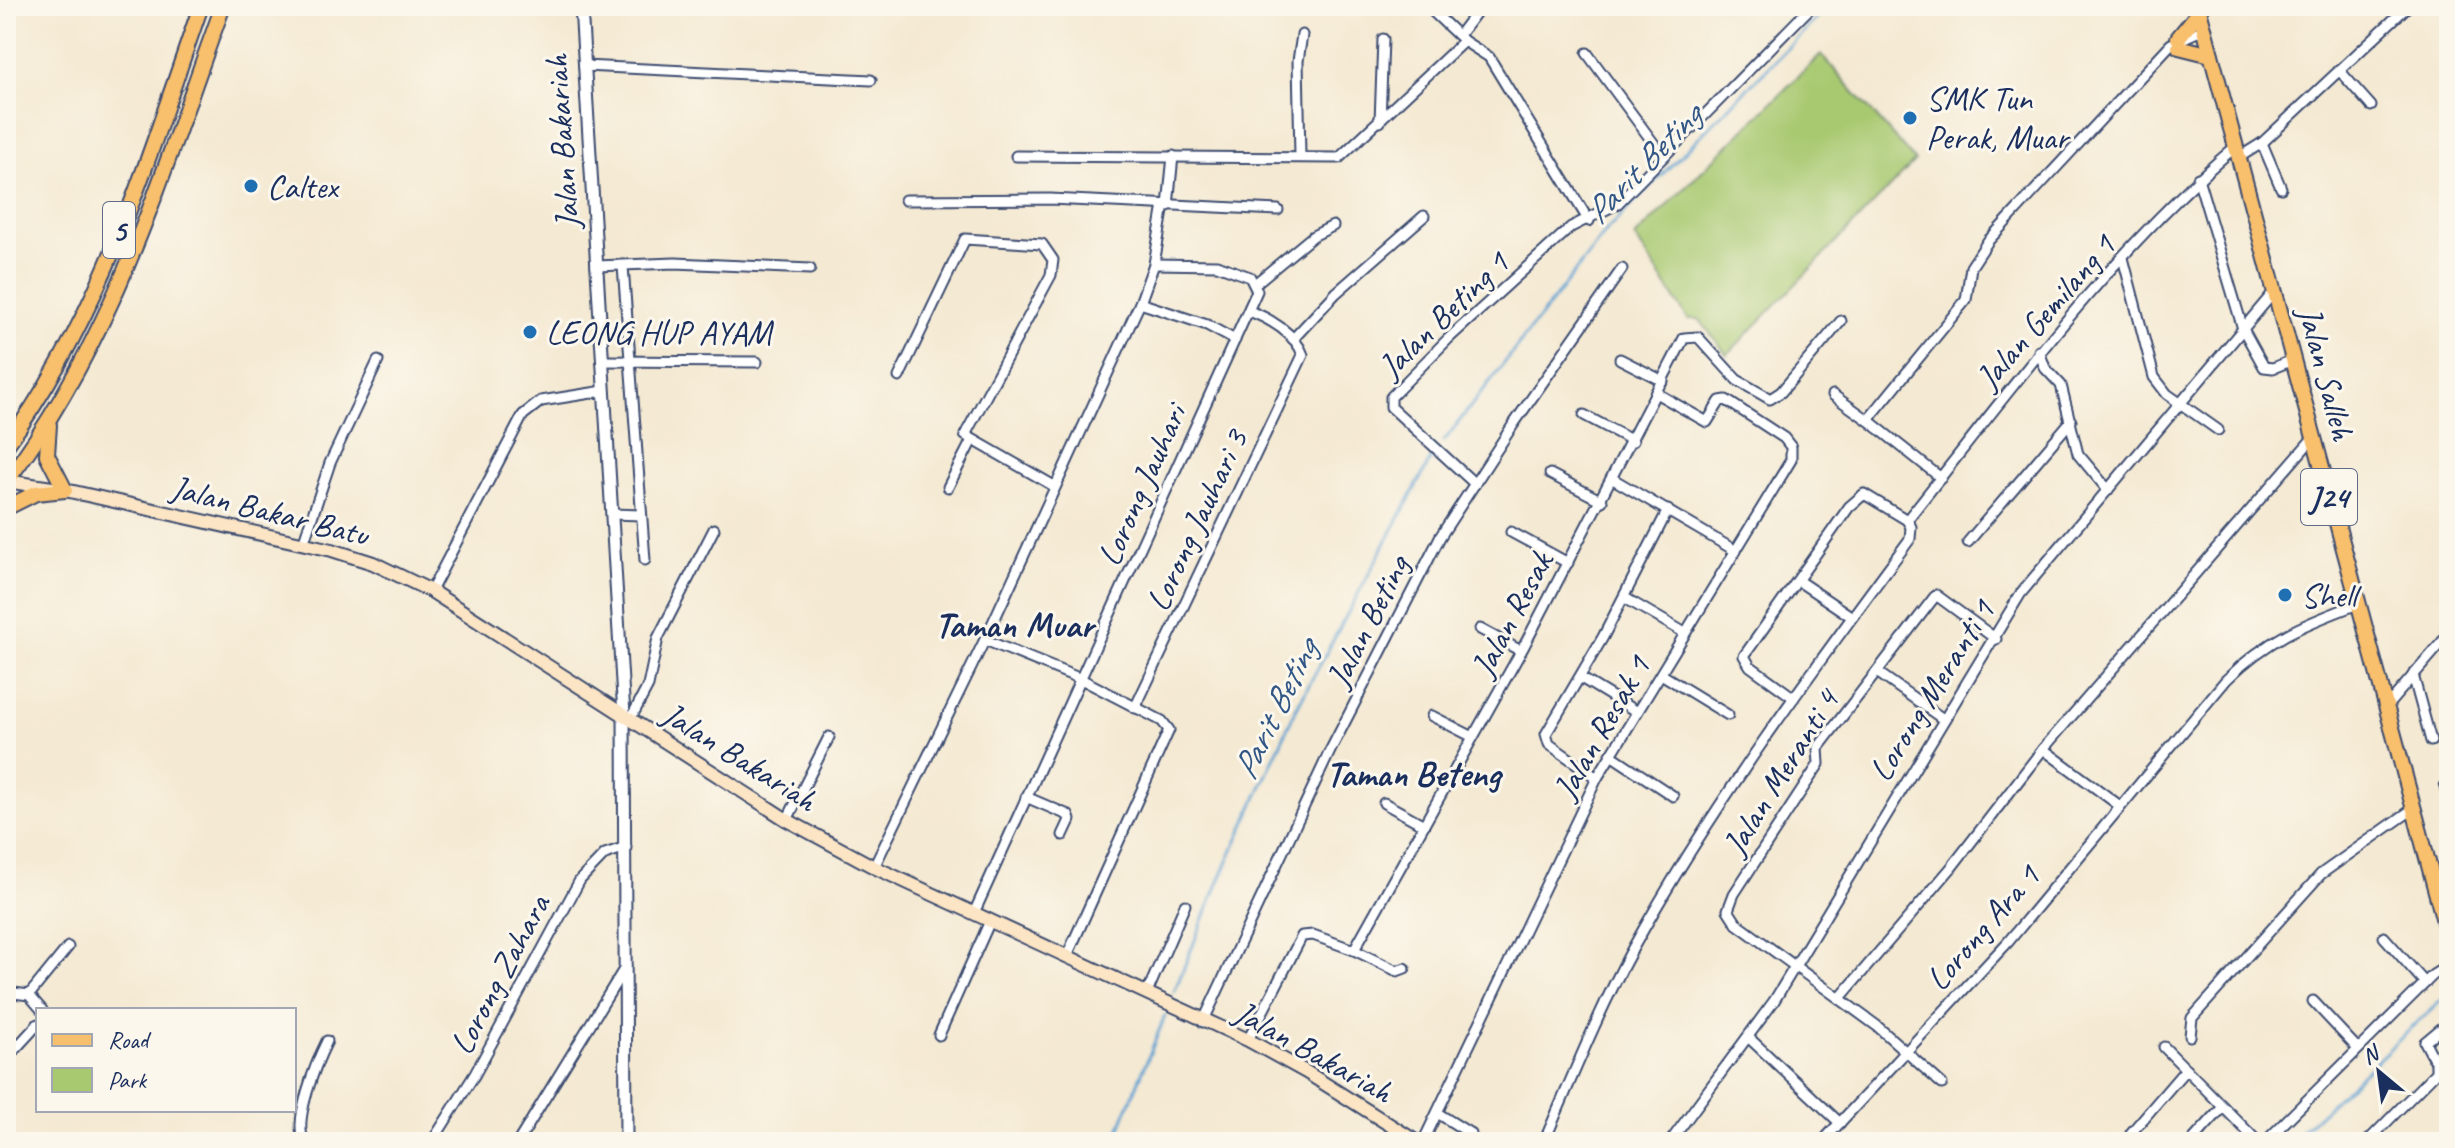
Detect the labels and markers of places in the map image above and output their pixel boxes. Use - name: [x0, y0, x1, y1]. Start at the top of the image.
- place label: SMK Tun Perak, Muar: [1926, 77, 2072, 159]
- marker: SMK Tun Perak, Muar: [1901, 109, 1919, 127]
- place label: Caltex: [267, 165, 340, 208]
- marker: Caltex: [242, 177, 260, 195]
- place label: LEONG HUP AYAM: [546, 311, 775, 354]
- marker: LEONG HUP AYAM: [521, 323, 539, 341]
- place label: Shell: [2301, 574, 2363, 617]
- marker: Shell: [2276, 586, 2294, 604]

